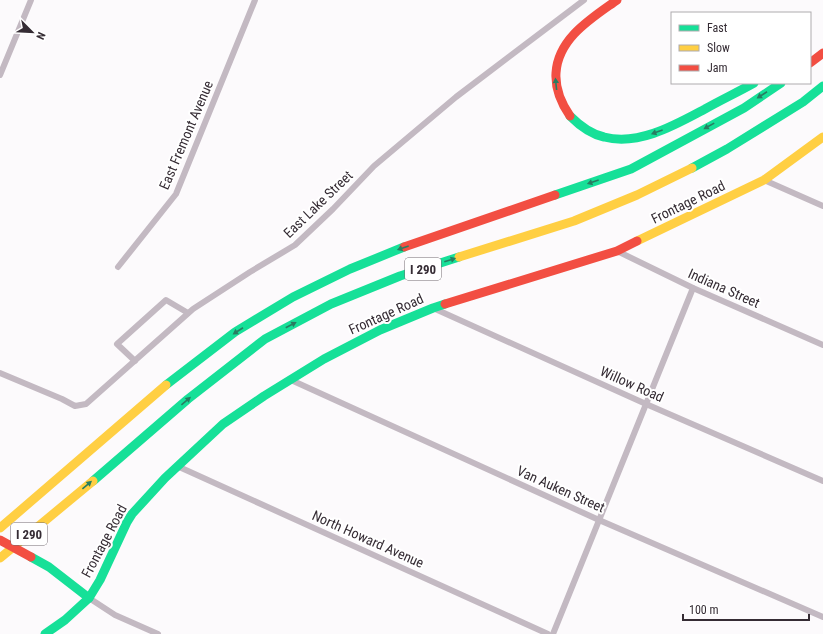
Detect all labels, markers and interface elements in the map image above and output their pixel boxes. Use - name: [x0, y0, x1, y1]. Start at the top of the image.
- north arrow: [12, 12, 52, 52]
- legend: [671, 12, 811, 84]
- text: Fast: [707, 21, 728, 35]
- text: N: [33, 30, 48, 42]
- text: Slow: [707, 41, 730, 55]
- text: Jam: [707, 61, 728, 75]
- one-way arrow: [553, 77, 560, 90]
- street label: East Fremont Avenue: [156, 78, 216, 192]
- one-way arrow: [757, 91, 768, 99]
- one-way arrow: [704, 123, 715, 130]
- one-way arrow: [650, 129, 662, 135]
- street label: East Lake Street: [280, 167, 356, 241]
- street label: Frontage Road: [648, 177, 728, 227]
- one-way arrow: [586, 180, 598, 186]
- one-way arrow: [397, 245, 409, 251]
- one-way arrow: [444, 257, 456, 263]
- road number: I 290: [405, 258, 441, 280]
- street label: Indiana Street: [686, 265, 762, 311]
- street label: Frontage Road: [346, 290, 426, 338]
- one-way arrow: [285, 322, 297, 329]
- one-way arrow: [232, 327, 243, 335]
- street label: Willow Road: [598, 363, 666, 405]
- one-way arrow: [180, 396, 191, 405]
- street label: Van Auken Street: [515, 462, 607, 516]
- one-way arrow: [82, 481, 92, 490]
- street label: Frontage Road: [78, 502, 130, 580]
- street label: North Howard Avenue: [310, 507, 427, 571]
- road number: I 290: [11, 523, 47, 545]
- scale bar: [683, 596, 809, 622]
- text: 100 m: [689, 603, 719, 617]

